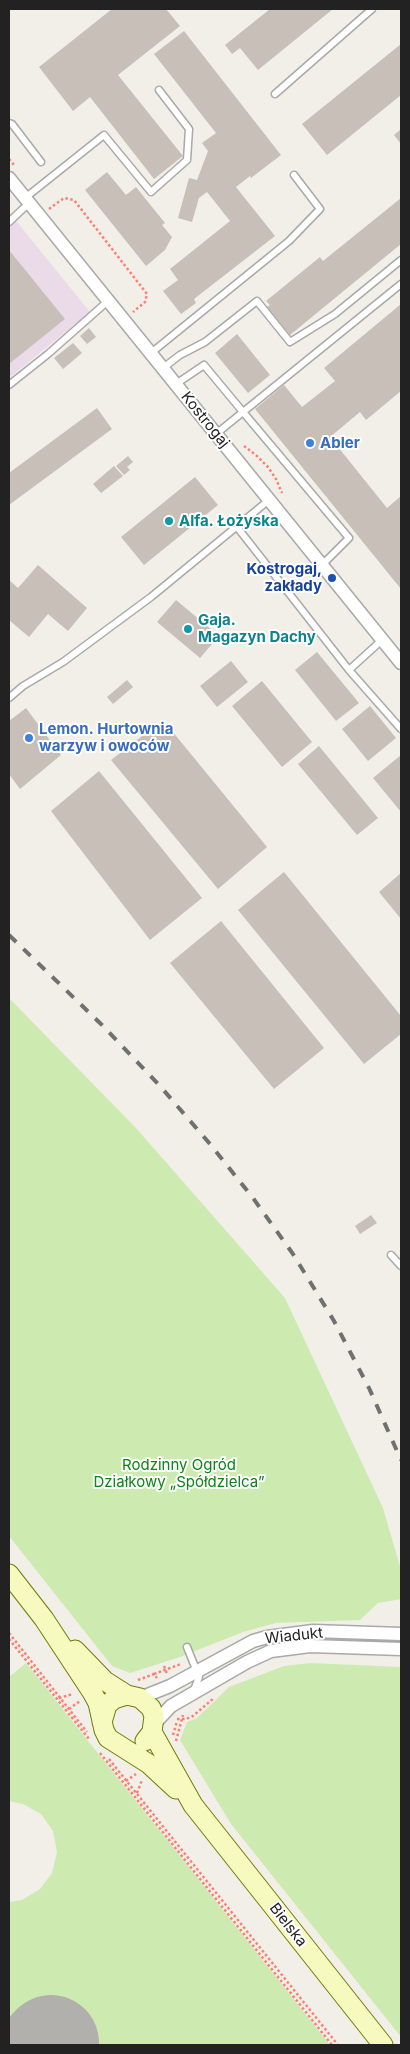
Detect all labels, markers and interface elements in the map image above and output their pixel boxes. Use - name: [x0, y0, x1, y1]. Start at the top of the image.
- street label: Kostrogaj: [177, 388, 233, 452]
- place label: Abler: [320, 434, 360, 452]
- marker: Abler: [304, 437, 316, 449]
- place label: Alfa. Łożyska: [179, 512, 279, 530]
- marker: Alfa. Łożyska: [163, 515, 175, 527]
- place label: Kostrogaj, zakłady: [247, 560, 322, 595]
- marker: Kostrogaj, zakłady: [326, 572, 338, 584]
- place label: Gaja. Magazyn Dachy: [198, 611, 316, 646]
- marker: Gaja. Magazyn Dachy: [182, 623, 194, 635]
- place label: Lemon. Hurtownia warzyw i owoców: [39, 720, 173, 755]
- marker: Lemon. Hurtownia warzyw i owoców: [23, 732, 35, 744]
- park label: Rodzinny Ogród Działkowy „Spółdzielca”: [93, 1456, 265, 1491]
- street label: Wiadukt: [264, 1624, 324, 1648]
- street label: Bielska: [265, 1900, 311, 1950]

